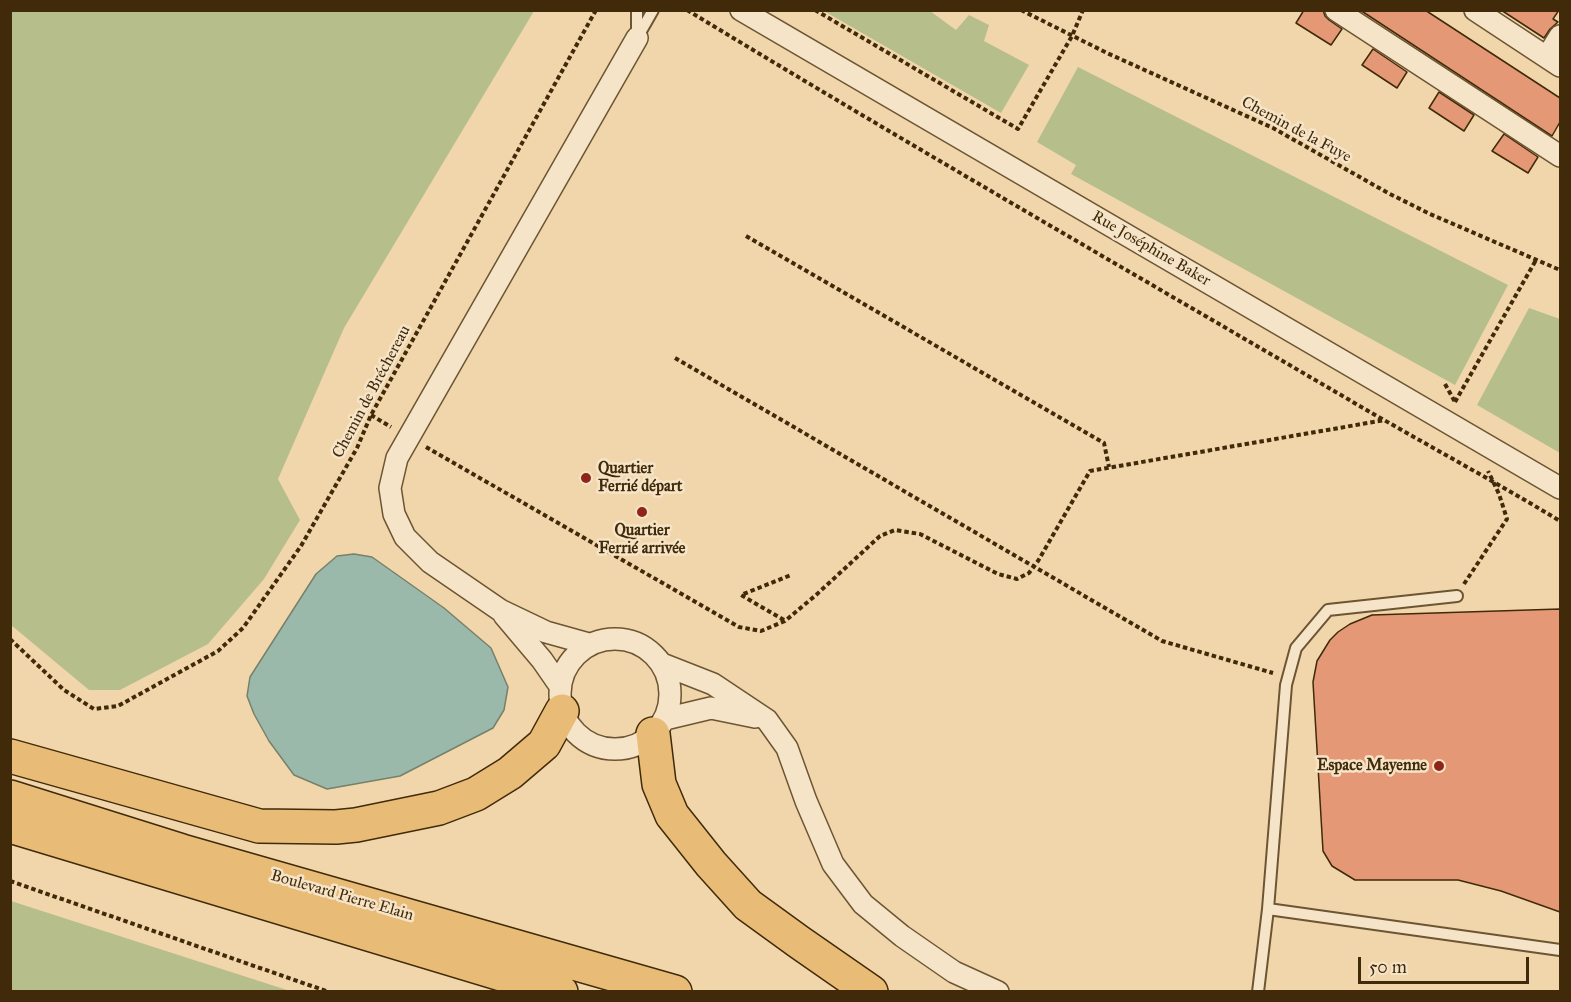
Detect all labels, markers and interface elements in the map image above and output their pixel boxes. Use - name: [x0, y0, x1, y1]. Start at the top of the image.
- street label: Chemin de la Fuye: [1238, 93, 1354, 167]
- street label: Rue Joséphine Baker: [1088, 207, 1214, 291]
- street label: Chemin de Bréchereau: [329, 322, 415, 462]
- place label: Quartier Ferrié départ: [598, 459, 682, 497]
- marker: Quartier Ferrié départ: [579, 471, 593, 485]
- marker: Quartier Ferrié arrivée: [635, 505, 649, 519]
- place label: Quartier Ferrié arrivée: [599, 521, 685, 559]
- place label: Espace Mayenne: [1317, 756, 1427, 776]
- marker: Espace Mayenne: [1432, 759, 1446, 773]
- street label: Boulevard Pierre Elain: [268, 866, 416, 926]
- scale bar: [1361, 945, 1532, 983]
- text: 50 m: [1369, 956, 1407, 978]

